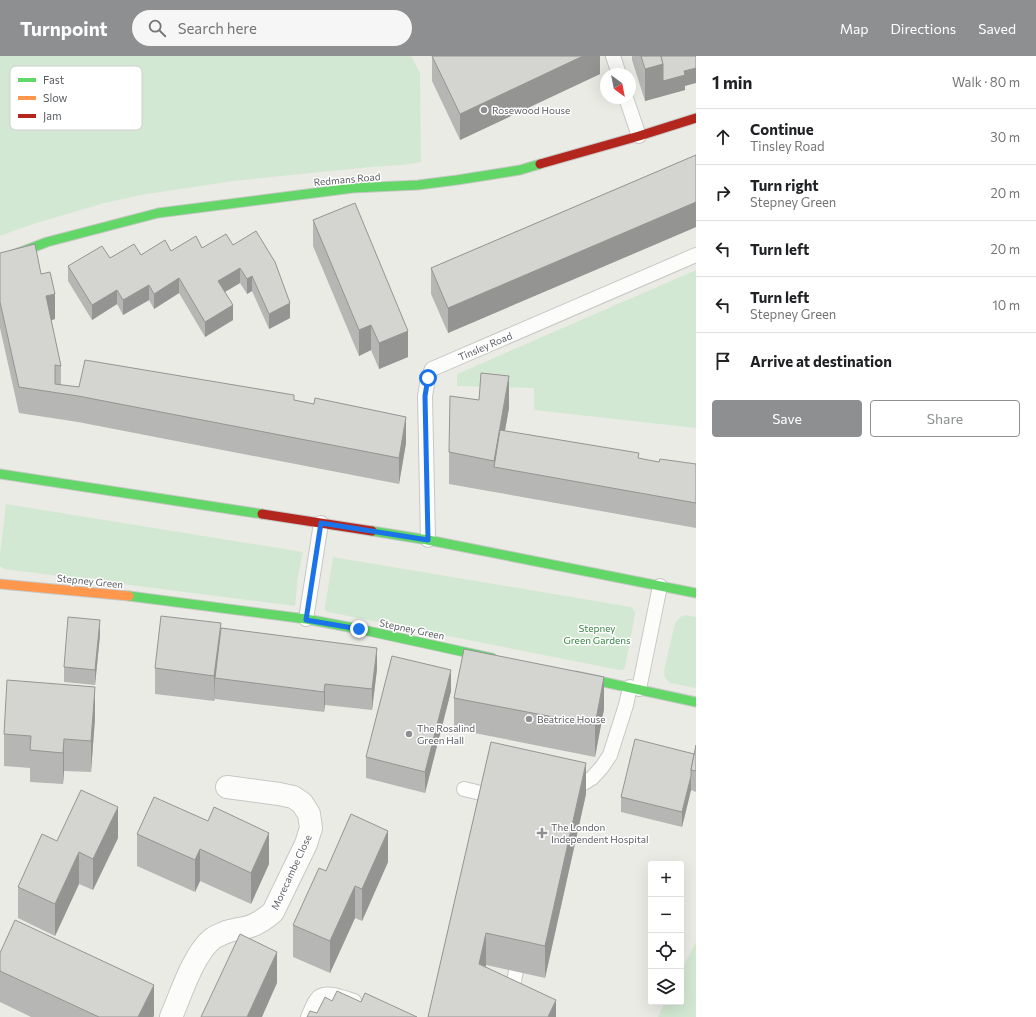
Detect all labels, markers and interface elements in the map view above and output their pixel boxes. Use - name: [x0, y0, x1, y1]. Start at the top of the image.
- search box: [132, 10, 412, 46]
- text: Turnpoint: [20, 17, 108, 40]
- icon: search: [146, 17, 168, 39]
- text: Search here: [178, 19, 257, 37]
- text: Map: [840, 20, 869, 37]
- text: Directions: [891, 20, 956, 37]
- text: Saved: [978, 20, 1016, 37]
- legend: [10, 66, 142, 130]
- north arrow: [600, 68, 636, 104]
- text: 1 min: [712, 72, 752, 93]
- text: Fast: [43, 73, 65, 86]
- text: Walk · 80 m: [952, 74, 1020, 90]
- text: Slow: [43, 91, 68, 104]
- place label: Rosewood House: [492, 104, 570, 116]
- marker: Rosewood House: [479, 105, 489, 115]
- text: Jam: [43, 109, 62, 123]
- text: Continue: [750, 120, 814, 138]
- icon: ahead: [712, 126, 734, 148]
- text: 30 m: [990, 129, 1020, 145]
- text: Tinsley Road: [750, 138, 825, 154]
- street label: Redmans Road: [313, 170, 381, 188]
- text: Turn right: [750, 176, 819, 194]
- icon: right: [712, 182, 734, 204]
- text: 20 m: [991, 185, 1020, 201]
- text: Stepney Green: [750, 194, 836, 210]
- icon: left: [712, 238, 734, 260]
- text: Turn left: [750, 240, 809, 258]
- text: 20 m: [991, 241, 1020, 257]
- text: Turn left: [750, 288, 809, 306]
- icon: left: [712, 294, 734, 316]
- text: 10 m: [992, 297, 1020, 313]
- text: Stepney Green: [750, 306, 836, 322]
- street label: Tinsley Road: [456, 329, 514, 363]
- icon: arrive: [712, 350, 734, 372]
- text: Arrive at destination: [750, 352, 892, 370]
- route start: [419, 369, 437, 387]
- button: Save: [712, 400, 862, 437]
- button: Share: [870, 400, 1020, 437]
- street label: Stepney Green: [56, 572, 124, 590]
- street label: Stepney Green: [378, 616, 446, 642]
- route end: [350, 620, 368, 638]
- park label: Stepney Green Gardens: [563, 622, 631, 646]
- place label: Beatrice House: [537, 713, 606, 725]
- marker: Beatrice House: [524, 714, 534, 724]
- place label: The Rosalind Green Hall: [417, 722, 475, 746]
- marker: The Rosalind Green Hall: [404, 729, 414, 739]
- place label: The London Independent Hospital: [551, 821, 649, 845]
- marker: The London Independent Hospital: [536, 827, 548, 839]
- street label: Morecambe Close: [268, 832, 314, 912]
- map controls: [648, 861, 684, 1005]
- button: +: [648, 861, 684, 897]
- button: −: [648, 897, 684, 933]
- button: locate: [648, 933, 684, 969]
- button: layers: [648, 969, 684, 1005]

